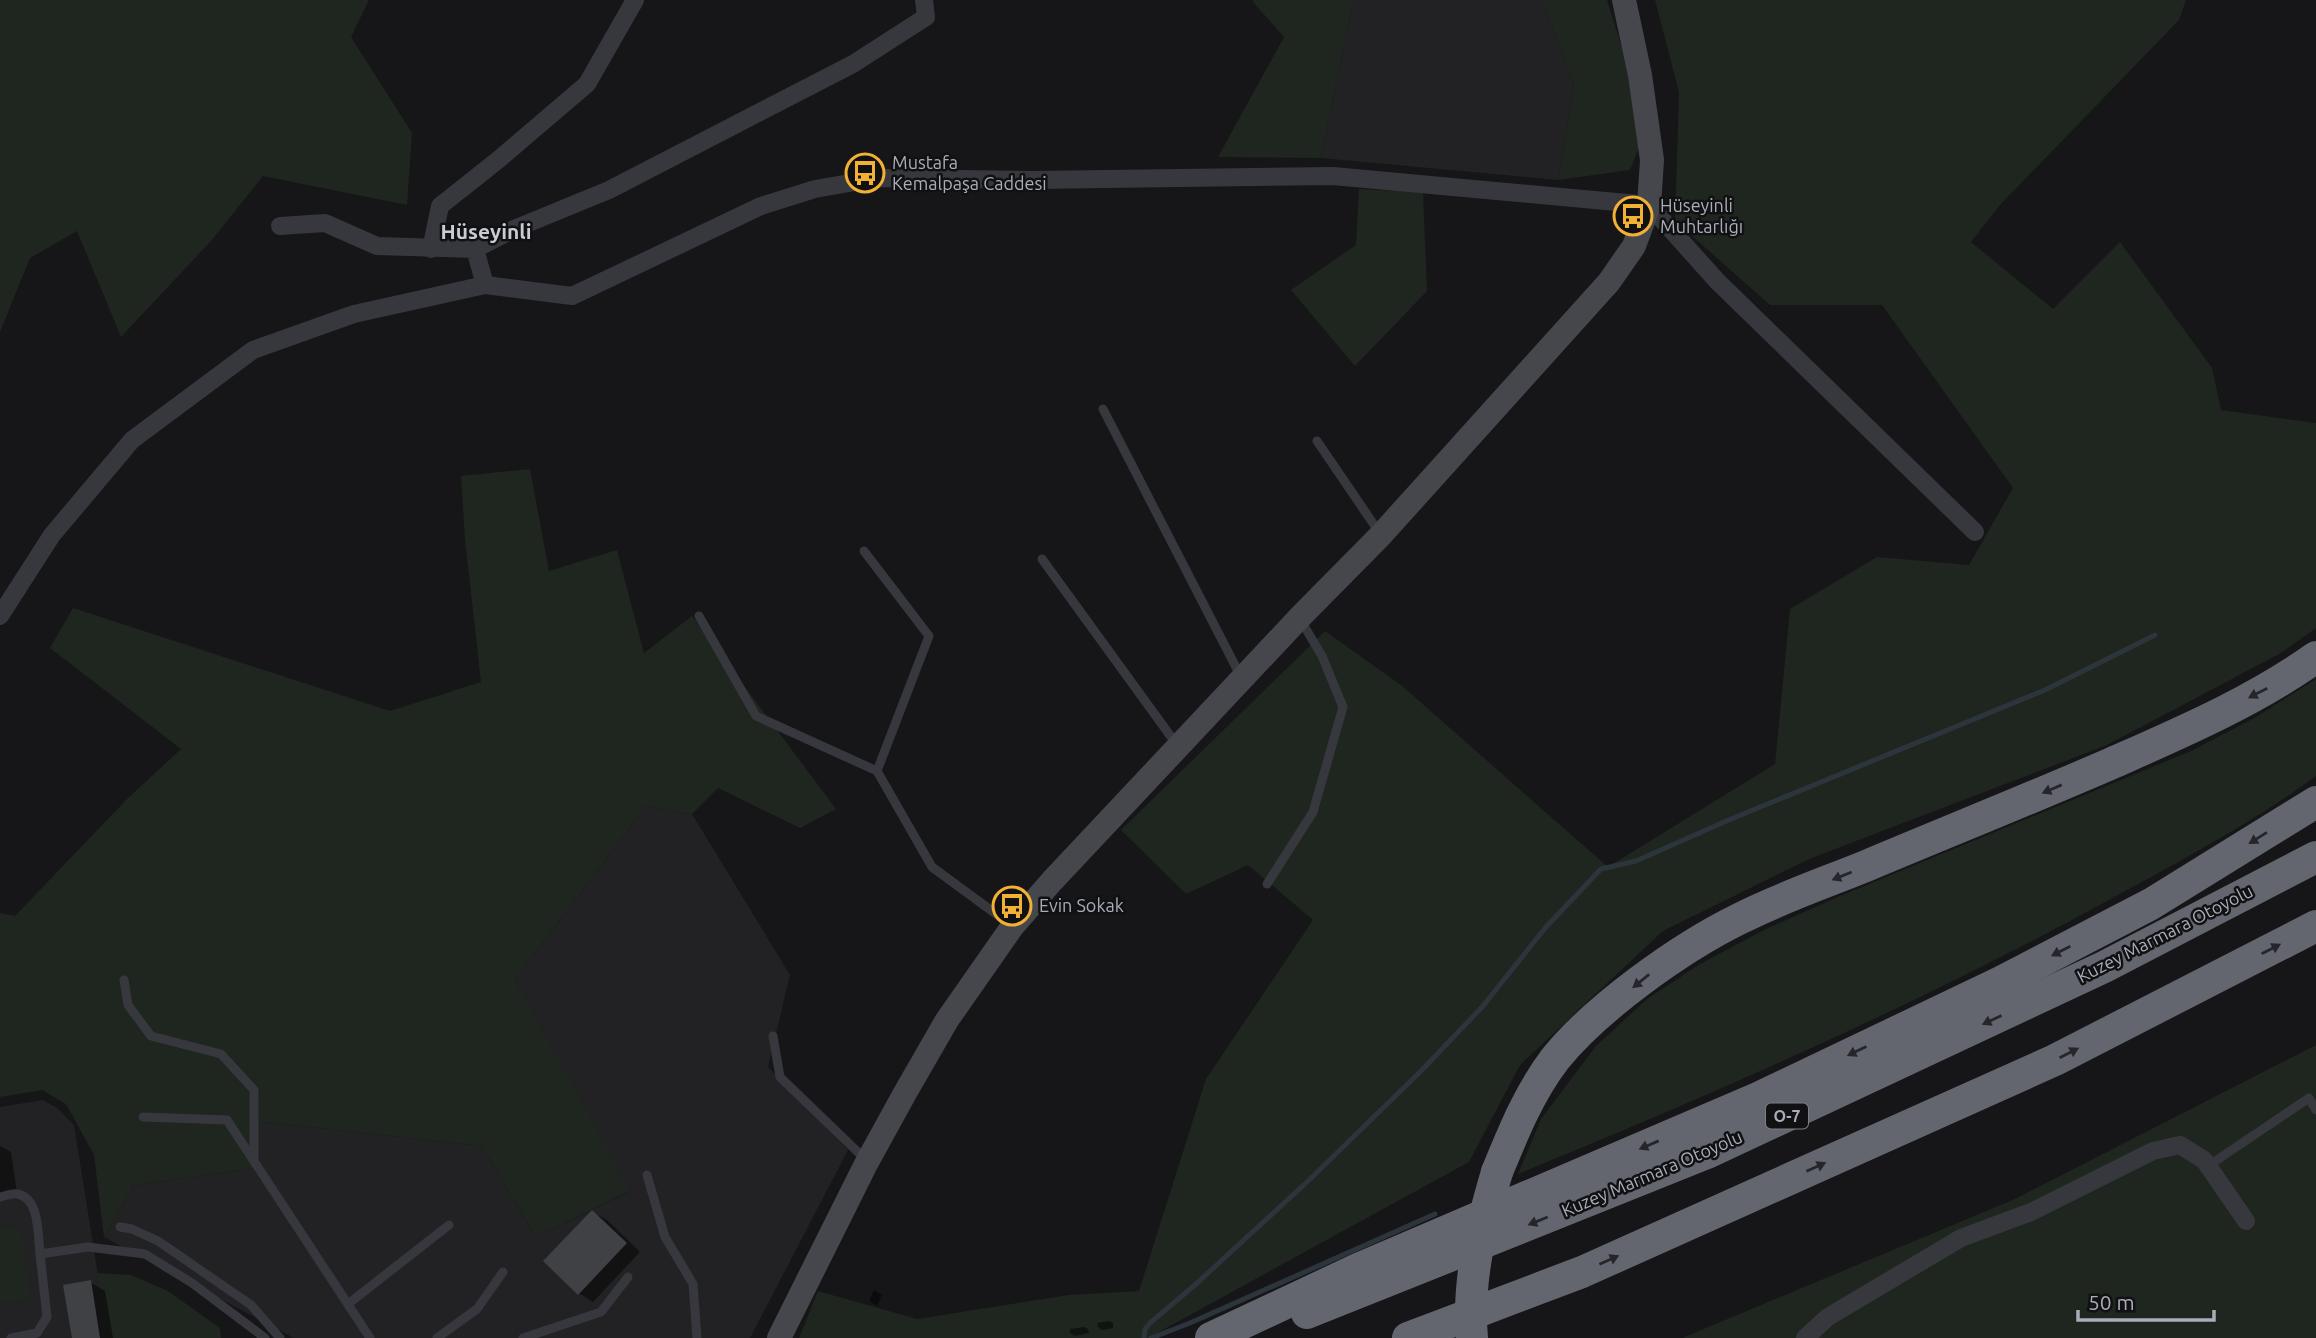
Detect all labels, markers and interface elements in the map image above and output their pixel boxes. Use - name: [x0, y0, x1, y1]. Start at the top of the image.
- bus stop icon: Mustafa Kemalpaşa Caddesi: [844, 152, 886, 194]
- place label: Mustafa Kemalpaşa Caddesi: [892, 152, 1047, 193]
- bus stop icon: Hüseyinli Muhtarlığı: [1612, 195, 1654, 237]
- place label: Hüseyinli Muhtarlığı: [1660, 195, 1743, 236]
- district label: Hüseyinli: [441, 219, 532, 243]
- one-way arrow: [2248, 687, 2268, 698]
- one-way arrow: [2042, 783, 2062, 795]
- one-way arrow: [2248, 831, 2268, 844]
- one-way arrow: [1831, 870, 1852, 881]
- street label: Kuzey Marmara Otoyolu: [2073, 880, 2256, 986]
- bus stop icon: Evin Sokak: [991, 885, 1033, 927]
- place label: Evin Sokak: [1039, 895, 1124, 915]
- one-way arrow: [2261, 944, 2281, 955]
- one-way arrow: [2051, 946, 2071, 957]
- one-way arrow: [1632, 973, 1650, 988]
- one-way arrow: [1982, 1014, 2002, 1025]
- one-way arrow: [1847, 1046, 1867, 1057]
- one-way arrow: [2059, 1048, 2079, 1060]
- road number: O-7: [1766, 1104, 1808, 1128]
- street label: Kuzey Marmara Otoyolu: [1558, 1126, 1745, 1220]
- one-way arrow: [1639, 1140, 1660, 1151]
- one-way arrow: [1806, 1161, 1827, 1172]
- one-way arrow: [1528, 1216, 1549, 1227]
- one-way arrow: [1598, 1254, 1619, 1265]
- scale bar: [2078, 1278, 2214, 1322]
- text: 50 m: [2088, 1290, 2135, 1314]

